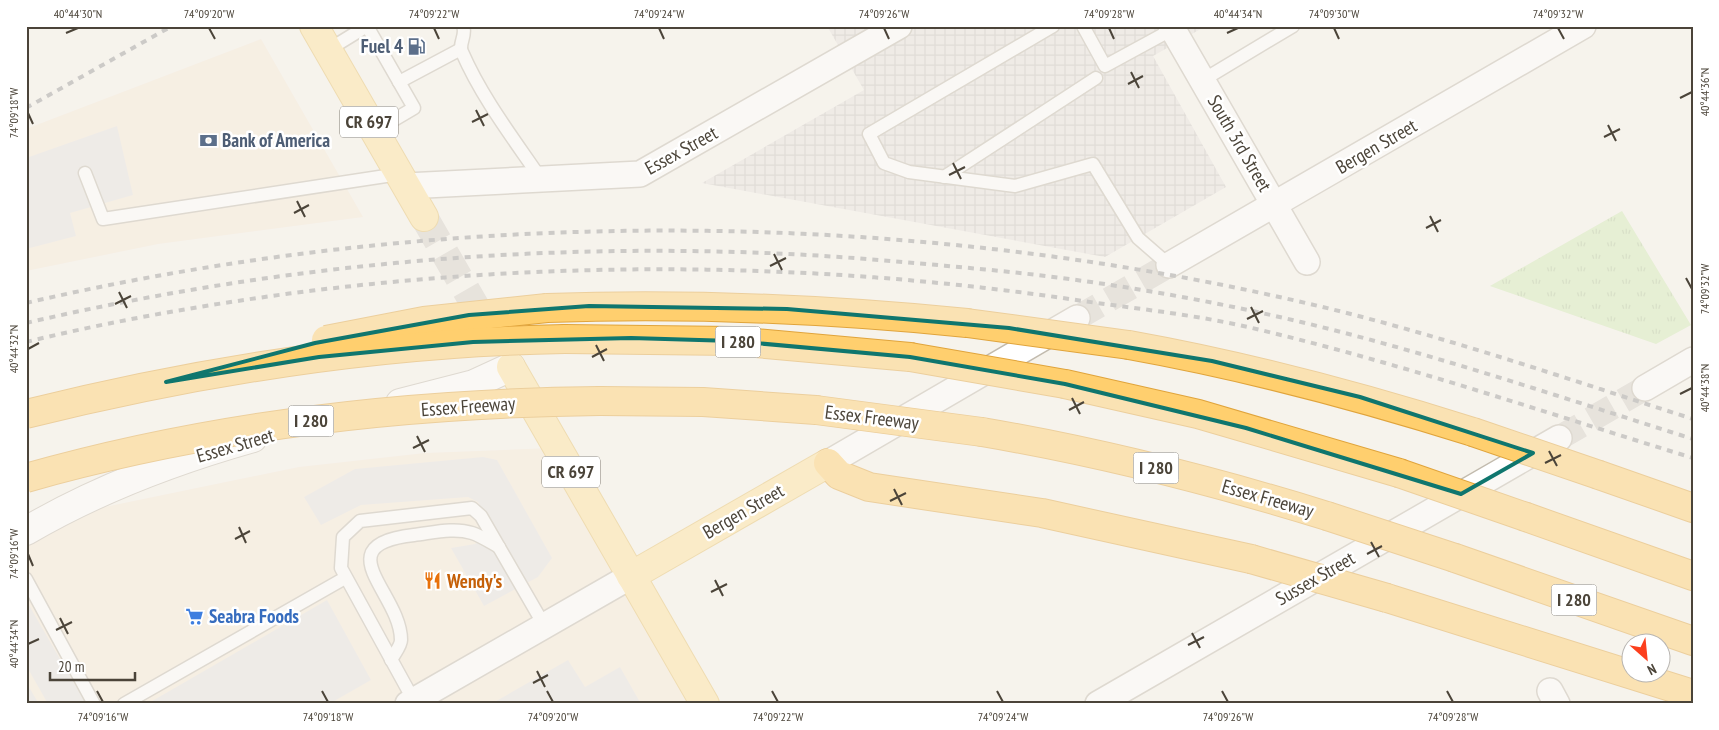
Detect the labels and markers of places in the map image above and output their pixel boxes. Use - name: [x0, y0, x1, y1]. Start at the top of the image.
- place label: Fuel 4: [361, 34, 403, 58]
- fuel station icon: Fuel 4: [407, 36, 427, 56]
- place label: Bank of America: [222, 128, 330, 152]
- bank icon: Bank of America: [198, 130, 218, 150]
- place label: Wendy's: [446, 569, 502, 593]
- restaurant icon: Wendy's: [423, 571, 443, 591]
- place label: Seabra Foods: [209, 604, 299, 628]
- supermarket icon: Seabra Foods: [185, 606, 205, 626]

